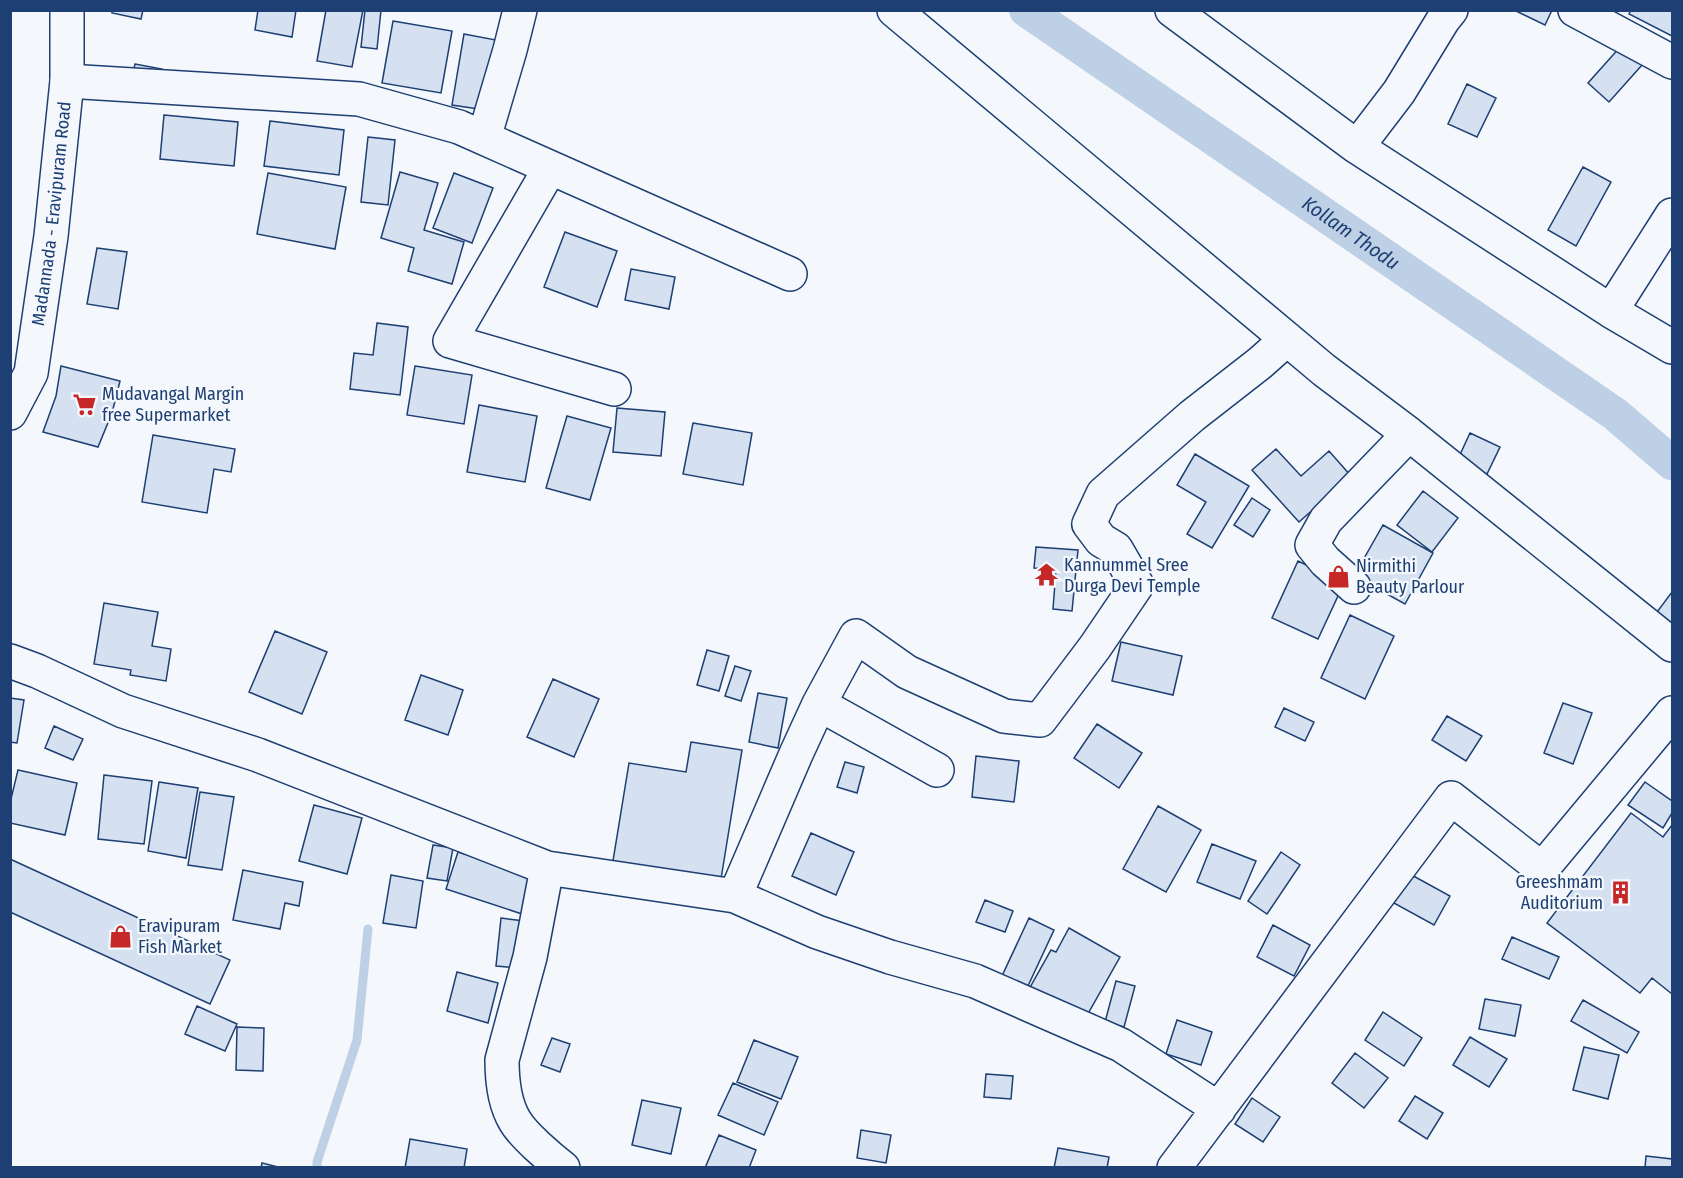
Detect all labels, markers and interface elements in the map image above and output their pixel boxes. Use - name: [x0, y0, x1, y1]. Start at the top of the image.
- street label: Madannada - Eravipuram Road: [27, 100, 76, 327]
- water label: Kollam Thodu: [1298, 191, 1404, 275]
- place label: Mudavangal Margin free Supermarket: [102, 383, 244, 426]
- supermarket icon: Mudavangal Margin free Supermarket: [71, 391, 97, 417]
- place label: Kannummel Sree Durga Devi Temple: [1064, 554, 1200, 597]
- place label: Nirmithi Beauty Parlour: [1356, 555, 1465, 598]
- temple icon: Kannummel Sree Durga Devi Temple: [1033, 562, 1059, 588]
- shop icon: Nirmithi Beauty Parlour: [1325, 563, 1351, 589]
- place label: Greeshmam Auditorium: [1515, 871, 1603, 914]
- building icon: Greeshmam Auditorium: [1608, 879, 1634, 905]
- place label: Eravipuram Fish Market: [138, 915, 222, 958]
- shop icon: Eravipuram Fish Market: [107, 923, 133, 949]

